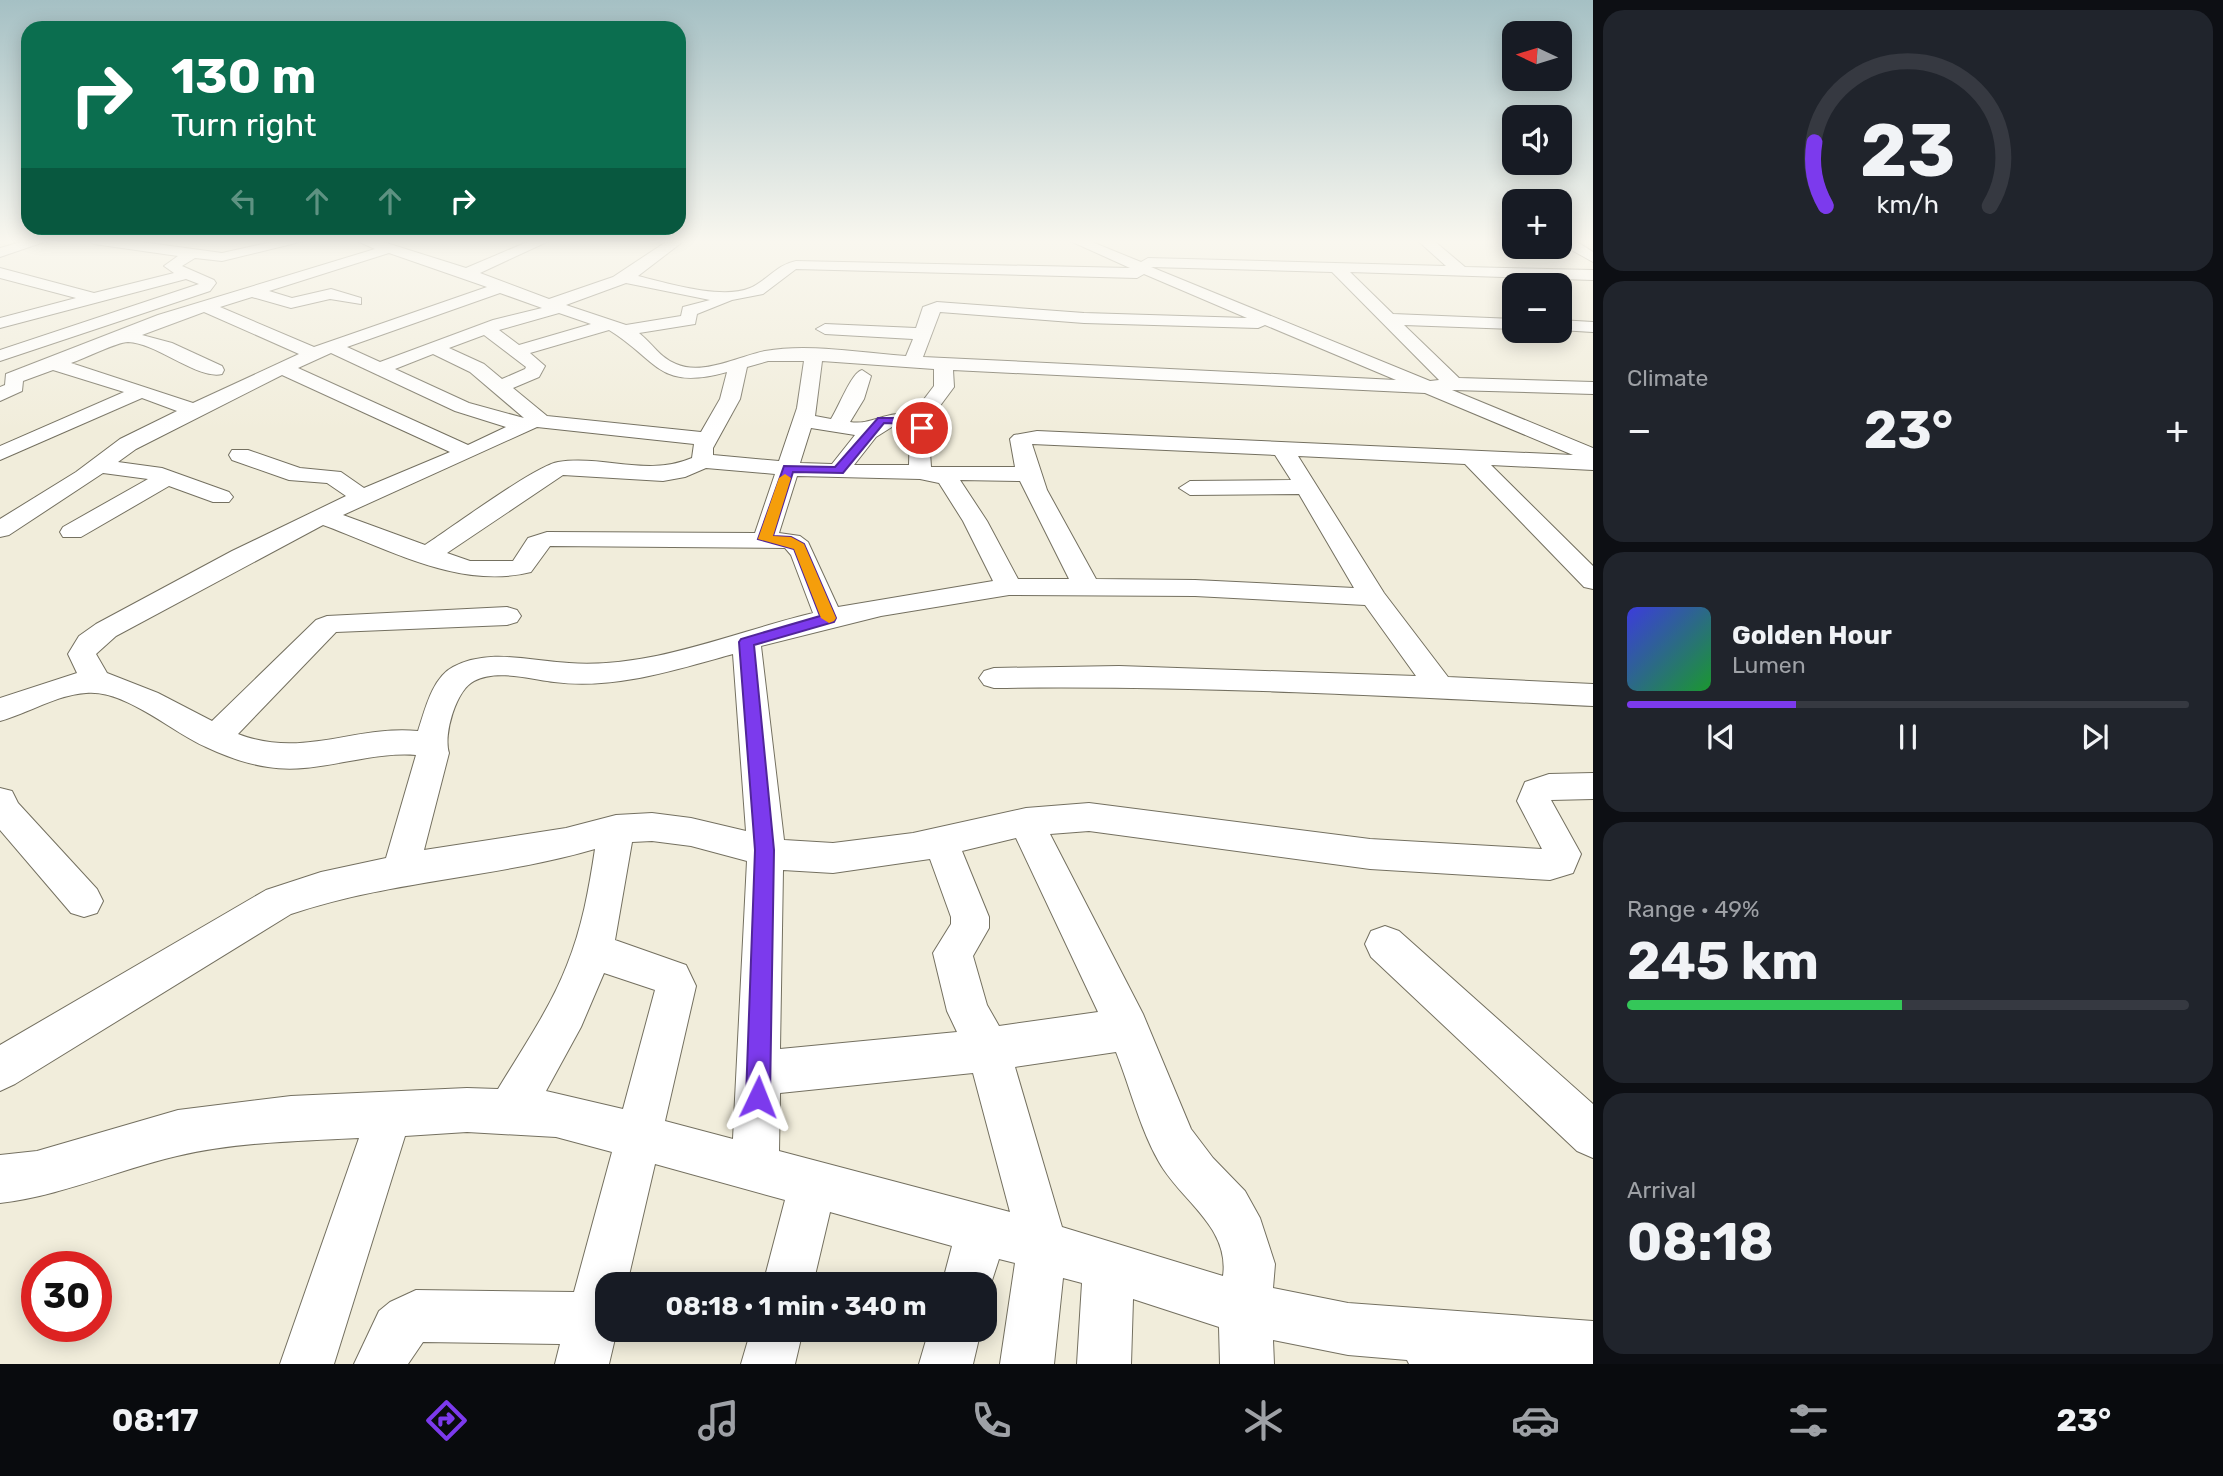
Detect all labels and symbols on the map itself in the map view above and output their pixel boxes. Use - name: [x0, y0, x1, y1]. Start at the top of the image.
- north arrow: [1502, 21, 1572, 91]
- pin: [892, 398, 952, 458]
- position arrow: [721, 1060, 795, 1134]
- speed limit sign: 30: [21, 1251, 112, 1342]

